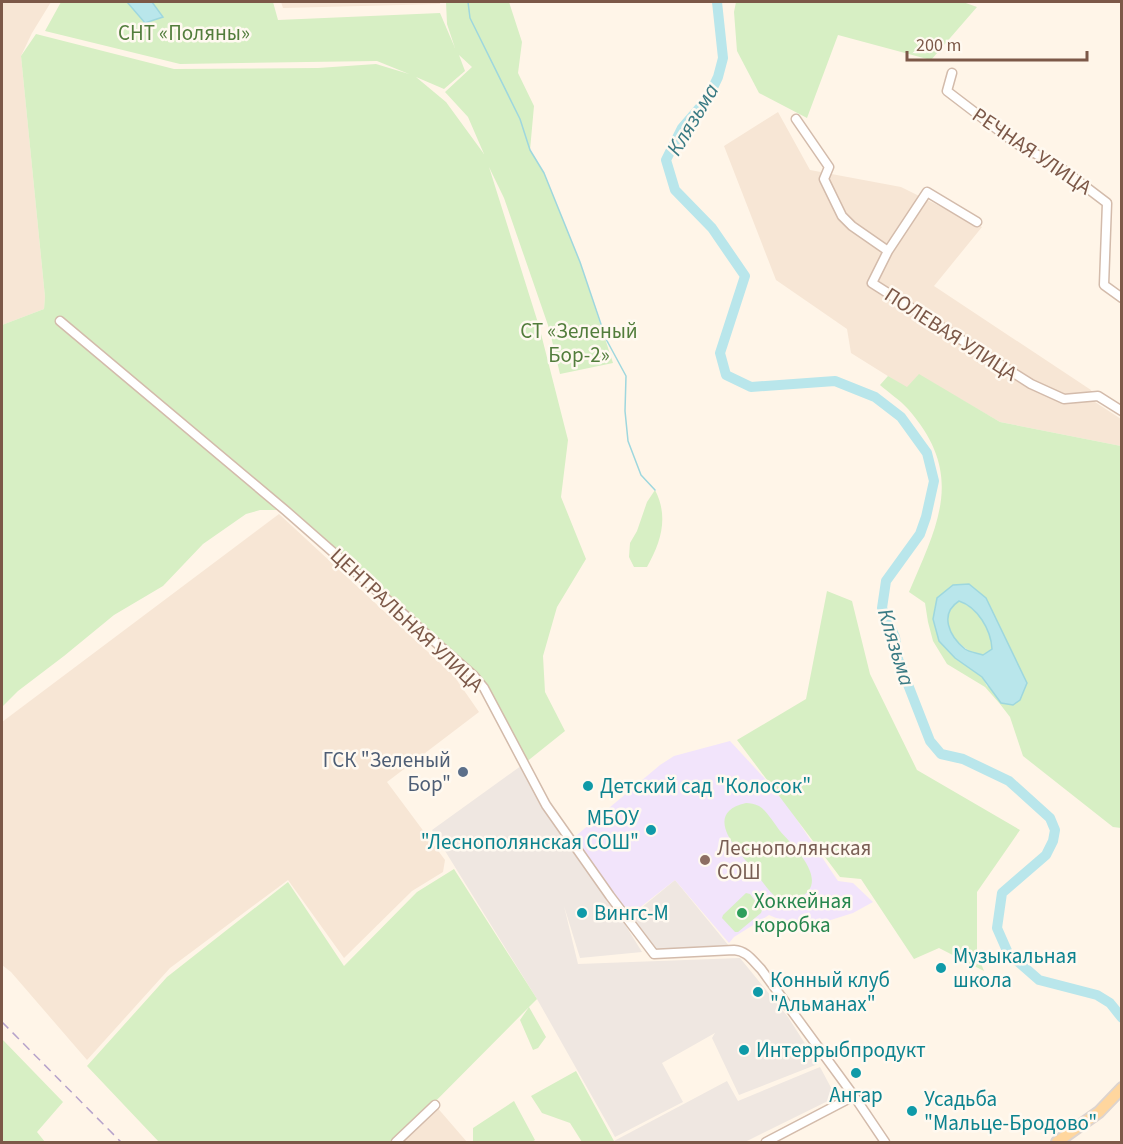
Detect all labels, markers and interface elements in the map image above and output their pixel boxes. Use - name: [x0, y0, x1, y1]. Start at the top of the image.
- park label: СНТ «Поляны»: [118, 18, 250, 48]
- scale bar: [907, 24, 1087, 62]
- text: 200 m: [916, 33, 961, 58]
- water label: Клязьма: [659, 77, 727, 162]
- street label: РЕЧНАЯ УЛИЦА: [966, 100, 1098, 202]
- street label: ПОЛЕВАЯ УЛИЦА: [879, 280, 1024, 389]
- park label: СТ «Зеленый Бор-2»: [520, 316, 638, 370]
- street label: ЦЕНТРАЛЬНАЯ УЛИЦА: [324, 541, 491, 700]
- water label: Клязьма: [869, 605, 923, 690]
- place label: ГСК "Зеленый Бор": [323, 745, 451, 799]
- marker: ГСК "Зеленый Бор": [456, 765, 470, 779]
- place label: Детский сад "Колосок": [600, 771, 811, 801]
- marker: Детский сад "Колосок": [581, 779, 595, 793]
- place label: МБОУ "Леснополянская СОШ": [421, 803, 639, 857]
- marker: МБОУ "Леснополянская СОШ": [644, 823, 658, 837]
- place label: Леснополянская СОШ: [717, 833, 871, 887]
- marker: Леснополянская СОШ: [698, 853, 712, 867]
- place label: Хоккейная коробка: [754, 886, 852, 940]
- place label: Вингс-М: [594, 898, 669, 928]
- marker: Вингс-М: [575, 906, 589, 920]
- marker: Хоккейная коробка: [735, 906, 749, 920]
- place label: Музыкальная школа: [953, 941, 1077, 995]
- marker: Музыкальная школа: [934, 961, 948, 975]
- place label: Конный клуб "Альманах": [770, 965, 890, 1019]
- marker: Конный клуб "Альманах": [751, 985, 765, 999]
- place label: Интеррыбпродукт: [756, 1035, 926, 1065]
- marker: Интеррыбпродукт: [737, 1043, 751, 1057]
- marker: Ангар: [849, 1066, 863, 1080]
- place label: Ангар: [829, 1080, 883, 1110]
- place label: Усадьба "Мальце-Бродово": [924, 1084, 1097, 1138]
- marker: Усадьба "Мальце-Бродово": [905, 1104, 919, 1118]

